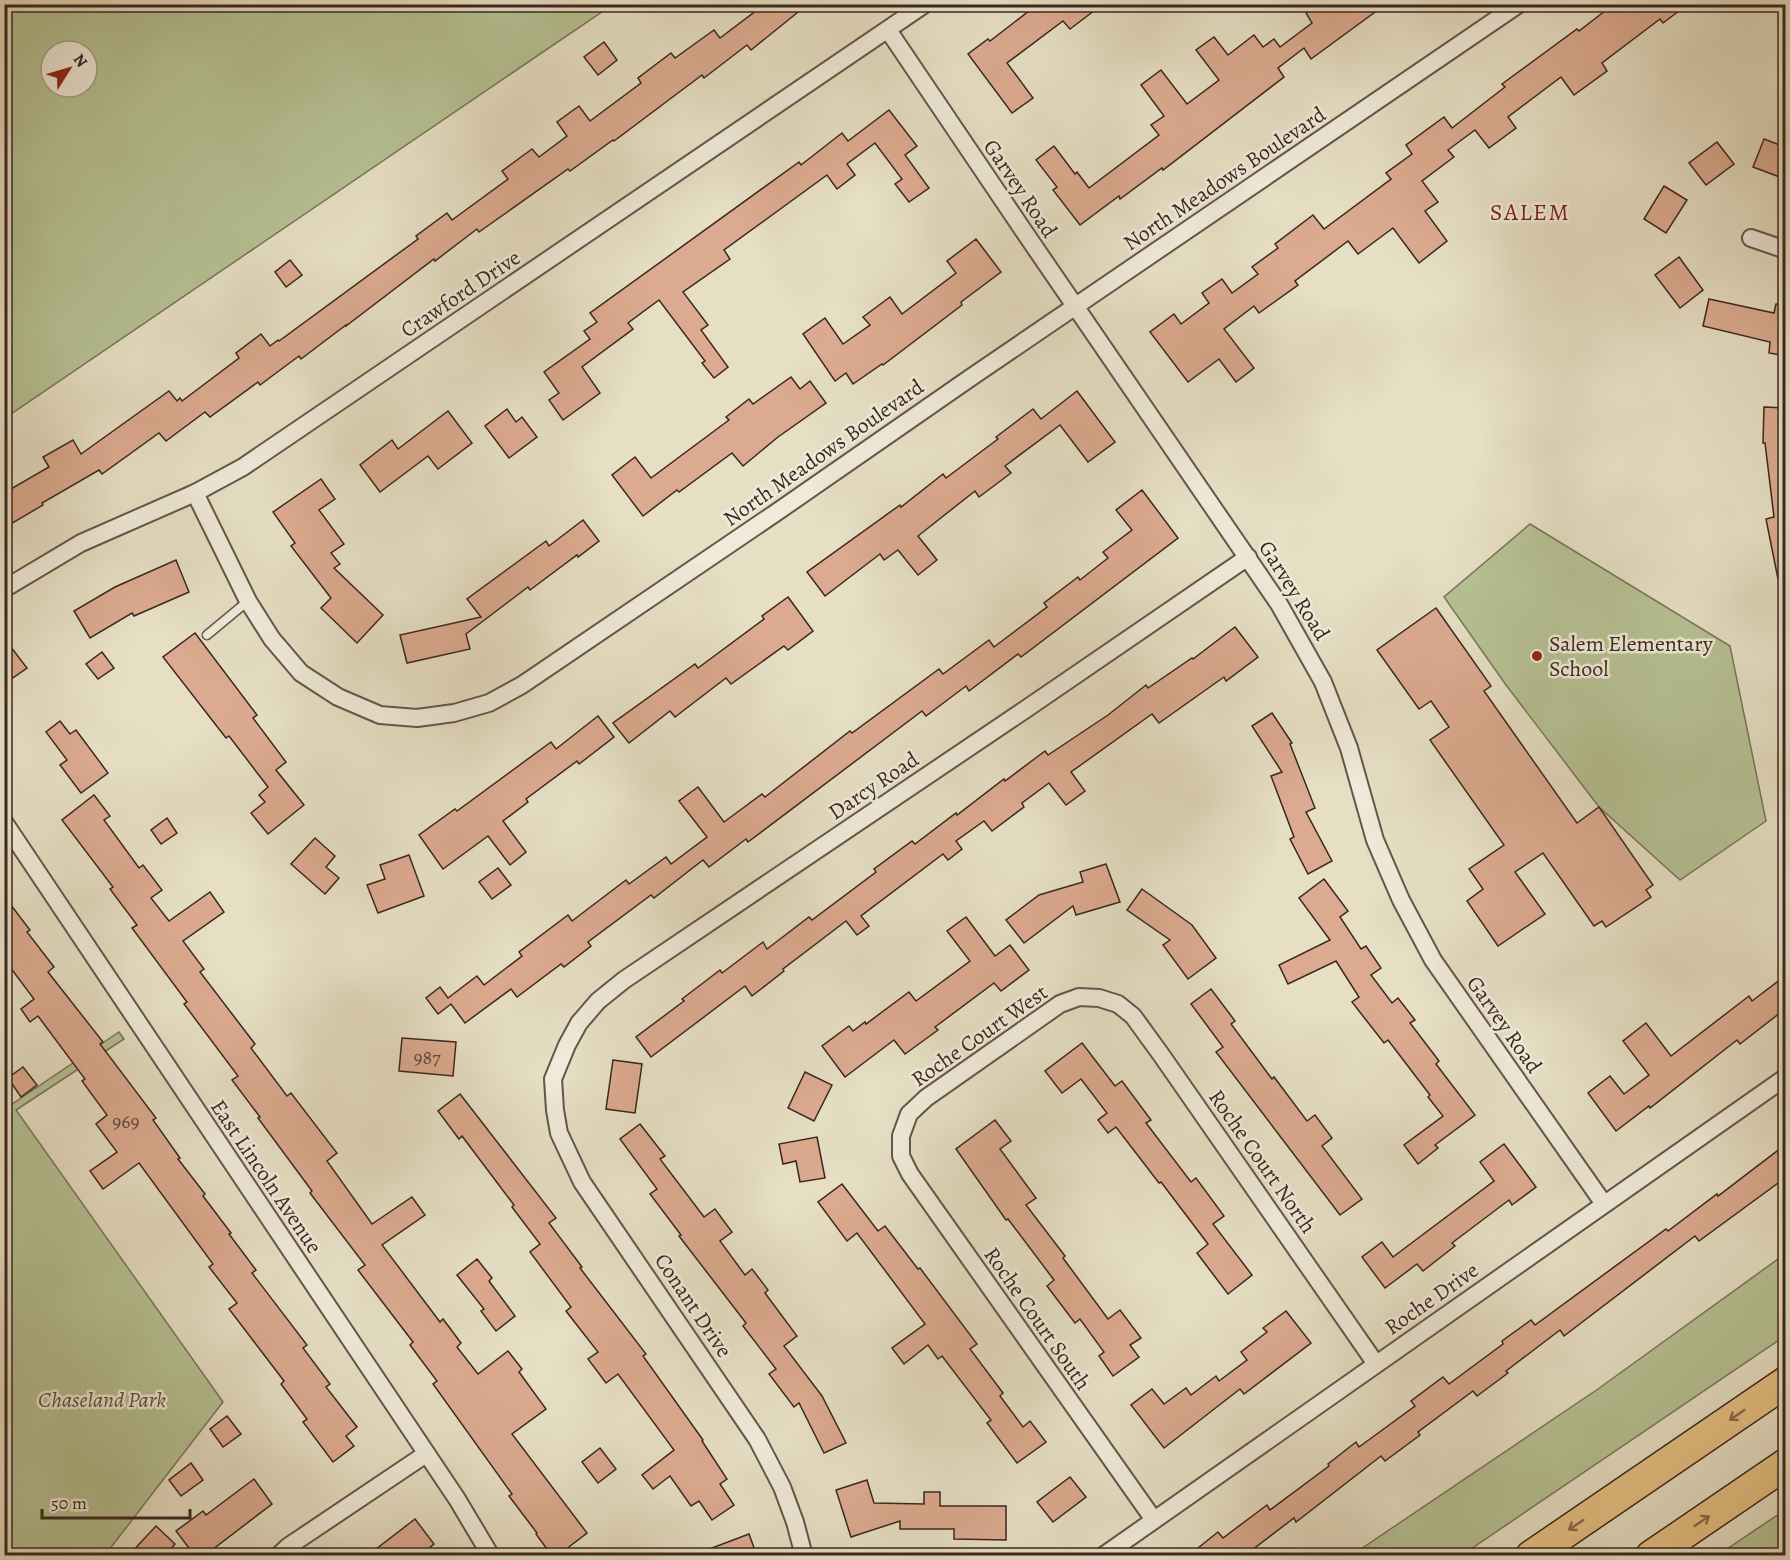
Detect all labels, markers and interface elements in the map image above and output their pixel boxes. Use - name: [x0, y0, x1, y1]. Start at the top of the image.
- north arrow: [39, 39, 99, 99]
- text: N: [68, 49, 93, 72]
- street label: North Meadows Boulevard: [1117, 100, 1332, 258]
- street label: Garvey Road: [976, 133, 1064, 244]
- district label: SALEM: [1490, 196, 1570, 228]
- street label: Crawford Drive: [395, 243, 526, 345]
- street label: North Meadows Boulevard: [717, 372, 930, 533]
- street label: Garvey Road: [1252, 535, 1337, 646]
- place label: Salem Elementary School: [1549, 629, 1713, 684]
- marker: Salem Elementary School: [1530, 649, 1544, 663]
- street label: Darcy Road: [822, 744, 925, 827]
- street label: Garvey Road: [1460, 970, 1549, 1079]
- street label: Roche Court West: [905, 978, 1054, 1094]
- house number: 987: [413, 1044, 441, 1071]
- street label: Roche Court North: [1201, 1084, 1323, 1240]
- street label: East Lincoln Avenue: [203, 1094, 329, 1260]
- house number: 969: [112, 1108, 140, 1135]
- street label: Roche Court South: [977, 1241, 1098, 1396]
- street label: Conant Drive: [647, 1248, 739, 1364]
- street label: Roche Drive: [1379, 1255, 1485, 1342]
- park label: Chaseland Park: [38, 1385, 166, 1415]
- one-way arrow: [1729, 1409, 1746, 1421]
- scale bar: [42, 1482, 190, 1520]
- text: 50 m: [51, 1491, 87, 1515]
- one-way arrow: [1693, 1515, 1710, 1527]
- one-way arrow: [1568, 1519, 1585, 1531]

